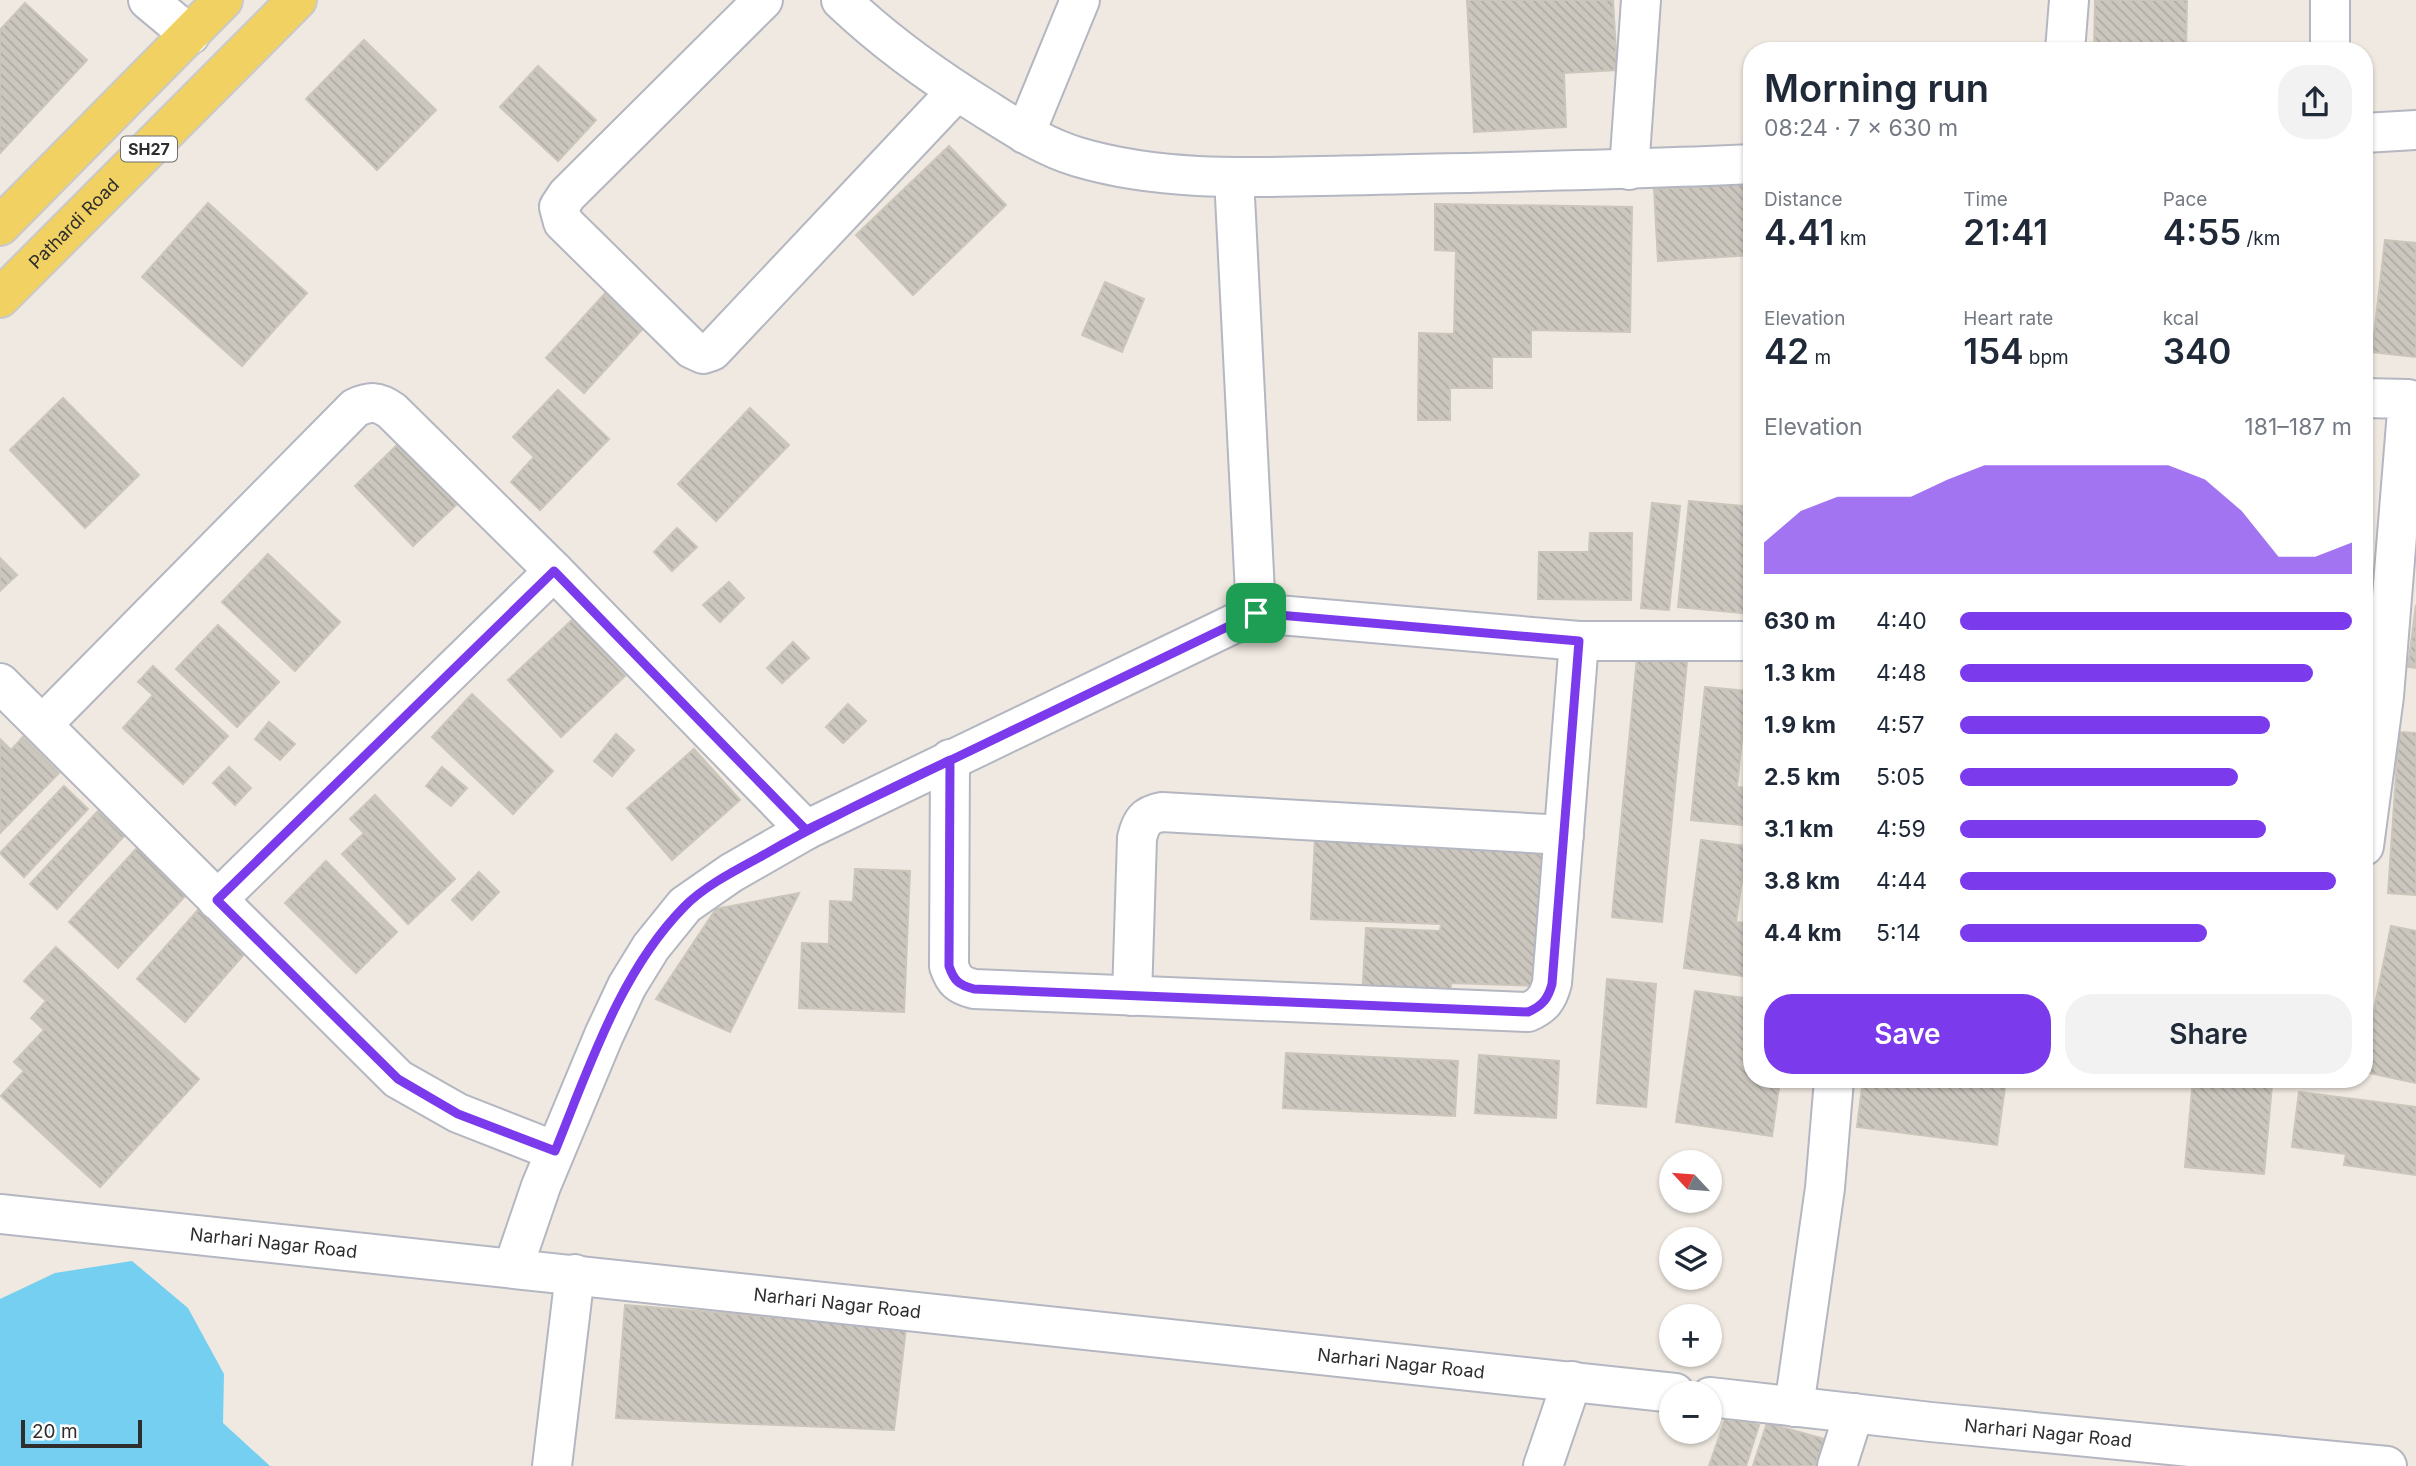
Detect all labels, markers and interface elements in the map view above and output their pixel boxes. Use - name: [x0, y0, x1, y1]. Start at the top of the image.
- text: Morning run: [1764, 65, 1989, 111]
- button: share: [2278, 65, 2352, 139]
- text: 08:24 · 7 × 630 m: [1764, 114, 1958, 142]
- road number: SH27: [121, 136, 177, 162]
- street label: Pathardi Road: [24, 174, 123, 273]
- text: Distance: [1764, 188, 1842, 211]
- text: Time: [1963, 188, 2008, 211]
- text: Pace: [2163, 188, 2207, 211]
- text: 4.41: [1764, 211, 1834, 253]
- text: 21:41: [1963, 211, 2048, 253]
- text: 4:55: [2163, 211, 2241, 253]
- text: km: [1834, 227, 1867, 250]
- text: /km: [2241, 227, 2280, 250]
- text: Elevation: [1764, 307, 1845, 330]
- text: Heart rate: [1963, 307, 2053, 330]
- text: kcal: [2163, 307, 2199, 330]
- text: 42: [1764, 330, 1809, 372]
- text: 154: [1963, 330, 2023, 372]
- text: 340: [2163, 330, 2231, 372]
- text: m: [1809, 346, 1831, 369]
- text: bpm: [2023, 346, 2069, 369]
- text: Elevation: [1764, 413, 1863, 441]
- text: 181–187 m: [2244, 413, 2352, 441]
- pin: [1226, 583, 1286, 643]
- icon: arrive: [1237, 594, 1275, 632]
- text: 630 m: [1764, 607, 1836, 635]
- text: 4:40: [1876, 607, 1927, 635]
- text: 1.3 km: [1764, 659, 1836, 687]
- text: 4:48: [1876, 659, 1927, 687]
- text: 1.9 km: [1764, 711, 1836, 739]
- text: 4:57: [1876, 711, 1924, 739]
- text: 2.5 km: [1764, 763, 1841, 791]
- text: 5:05: [1876, 763, 1925, 791]
- text: 3.1 km: [1764, 815, 1834, 843]
- text: 4:59: [1876, 815, 1926, 843]
- text: 3.8 km: [1764, 867, 1840, 895]
- text: 4:44: [1876, 867, 1927, 895]
- text: 4.4 km: [1764, 919, 1842, 947]
- text: 5:14: [1876, 919, 1921, 947]
- button: Save: [1764, 994, 2051, 1074]
- button: Share: [2065, 994, 2352, 1074]
- north arrow: [1659, 1150, 1722, 1213]
- map controls: [1659, 1150, 1722, 1444]
- street label: Narhari Nagar Road: [189, 1223, 358, 1262]
- button: layers: [1659, 1227, 1722, 1290]
- street label: Narhari Nagar Road: [753, 1284, 922, 1322]
- button: +: [1659, 1304, 1722, 1367]
- street label: Narhari Nagar Road: [1316, 1344, 1486, 1383]
- button: −: [1659, 1381, 1722, 1444]
- street label: Narhari Nagar Road: [1963, 1414, 2133, 1451]
- scale bar: [21, 1417, 142, 1449]
- text: 20 m: [32, 1420, 78, 1443]

